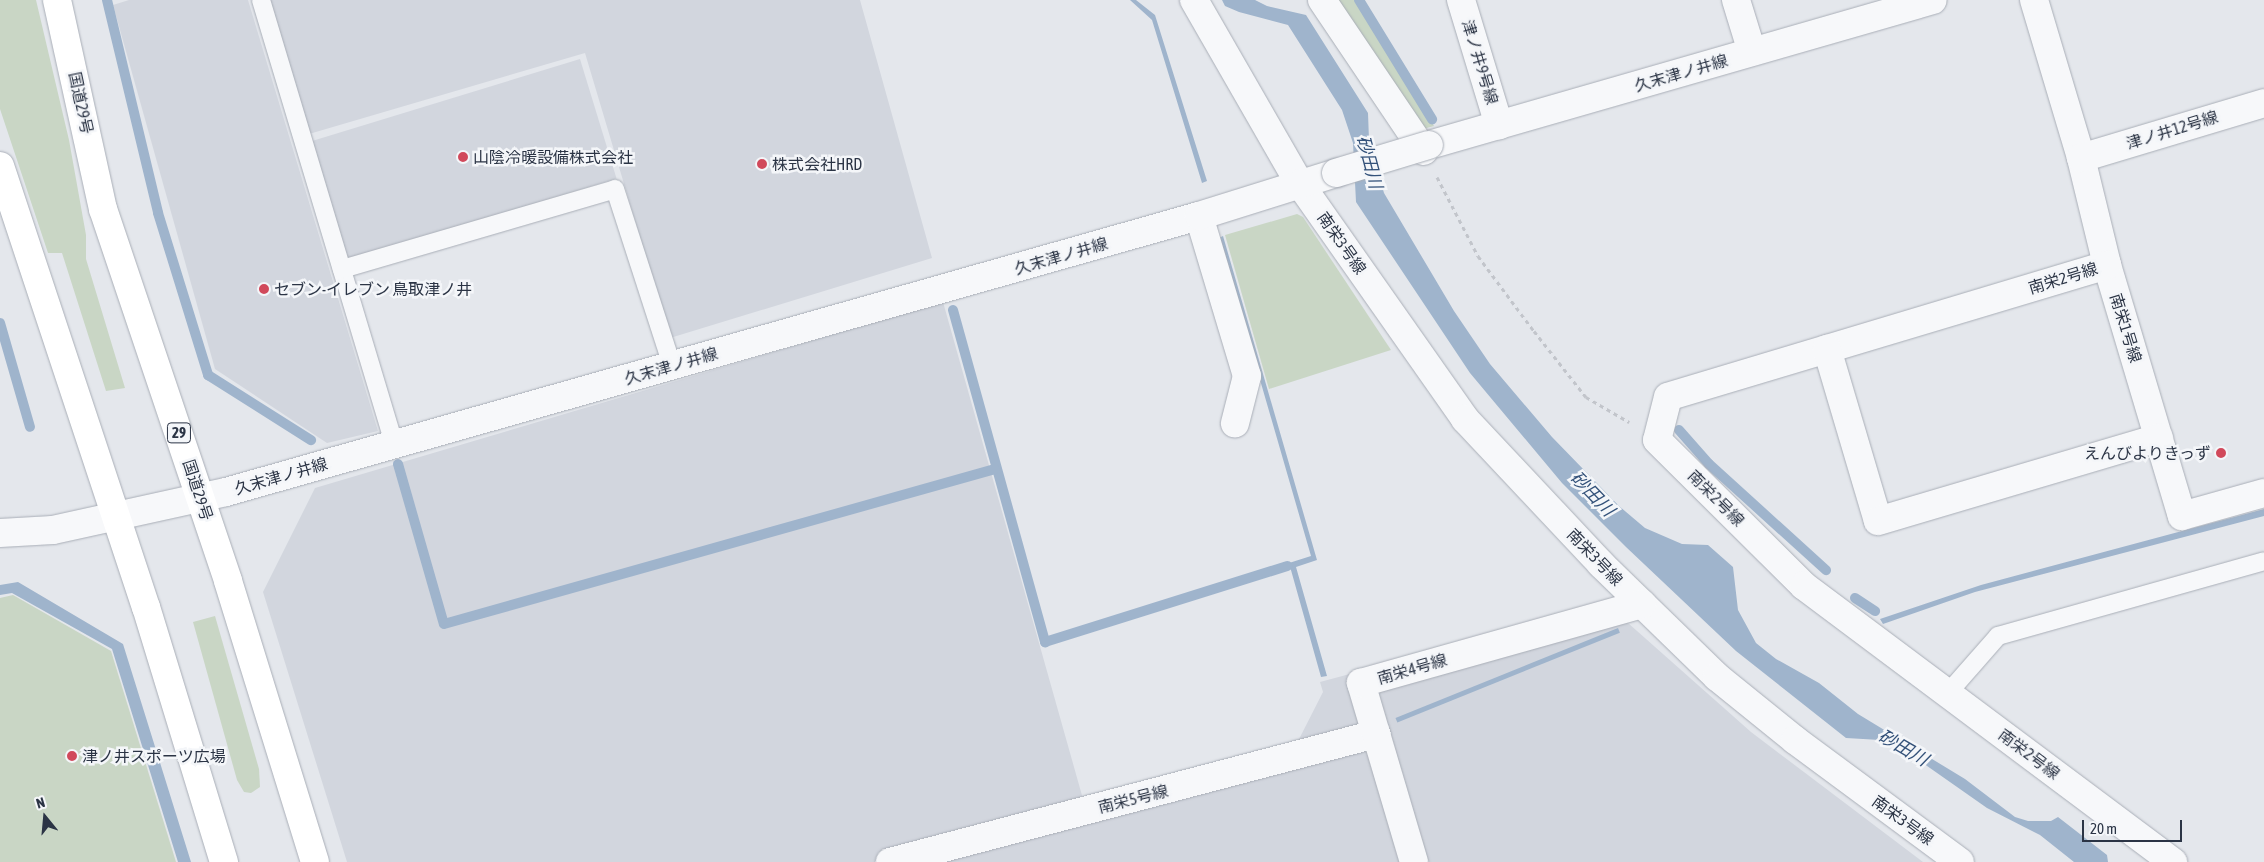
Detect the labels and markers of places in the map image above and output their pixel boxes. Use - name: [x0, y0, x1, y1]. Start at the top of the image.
- place label: 山陰冷暖設備株式会社: [473, 147, 633, 167]
- marker: 山陰冷暖設備株式会社: [457, 151, 469, 163]
- place label: 株式会社HRD: [772, 154, 862, 174]
- marker: 株式会社HRD: [756, 158, 768, 170]
- place label: セブン-イレブン 鳥取津ノ井: [274, 279, 472, 299]
- marker: セブン-イレブン 鳥取津ノ井: [258, 283, 270, 295]
- place label: えんびよりきっず: [2083, 443, 2211, 463]
- marker: えんびよりきっず: [2215, 447, 2227, 459]
- place label: 津ノ井スポーツ広場: [82, 746, 226, 766]
- marker: 津ノ井スポーツ広場: [66, 750, 78, 762]

